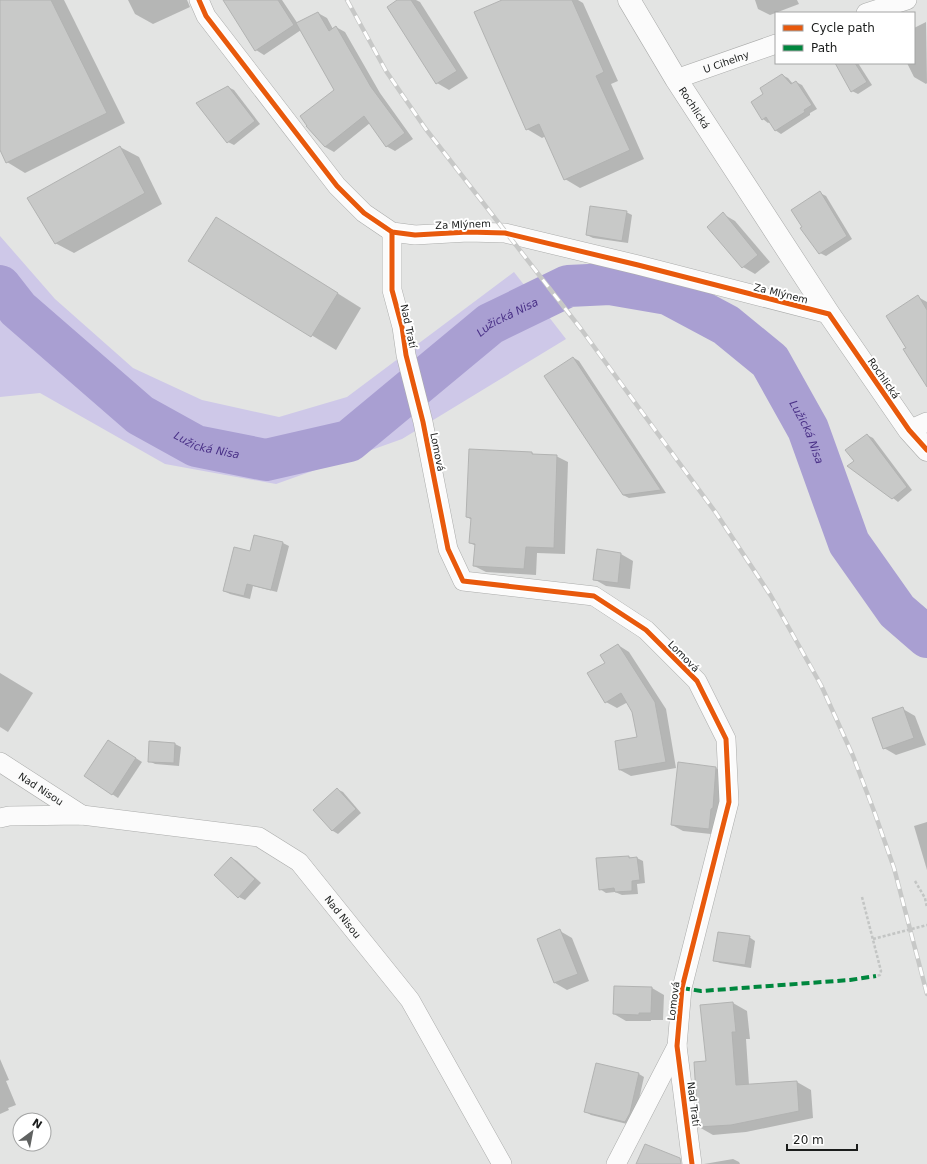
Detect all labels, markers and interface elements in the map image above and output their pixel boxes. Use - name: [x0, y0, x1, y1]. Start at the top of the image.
- legend: [775, 12, 915, 64]
- text: Cycle path: [811, 21, 875, 35]
- text: Path: [811, 41, 837, 55]
- street label: U Cihelny: [702, 49, 751, 75]
- street label: Rochlická: [677, 85, 712, 131]
- street label: Za Mlýnem: [435, 218, 491, 231]
- street label: Za Mlýnem: [753, 281, 809, 306]
- water label: Lužická Nisa: [474, 295, 541, 339]
- street label: Nad Tratí: [398, 303, 419, 350]
- street label: Rochlická: [866, 356, 902, 401]
- water label: Lužická Nisa: [786, 398, 826, 466]
- water label: Lužická Nisa: [172, 429, 241, 462]
- street label: Lomová: [428, 432, 447, 472]
- street label: Lomová: [666, 639, 701, 674]
- street label: Nad Nisou: [16, 771, 65, 808]
- street label: Nad Nisou: [322, 894, 363, 940]
- street label: Lomová: [666, 981, 681, 1021]
- street label: Nad Tratí: [685, 1081, 702, 1128]
- north arrow: [12, 1112, 52, 1152]
- text: N: [30, 1116, 44, 1132]
- scale bar: [787, 1126, 857, 1152]
- text: 20 m: [793, 1133, 824, 1147]

